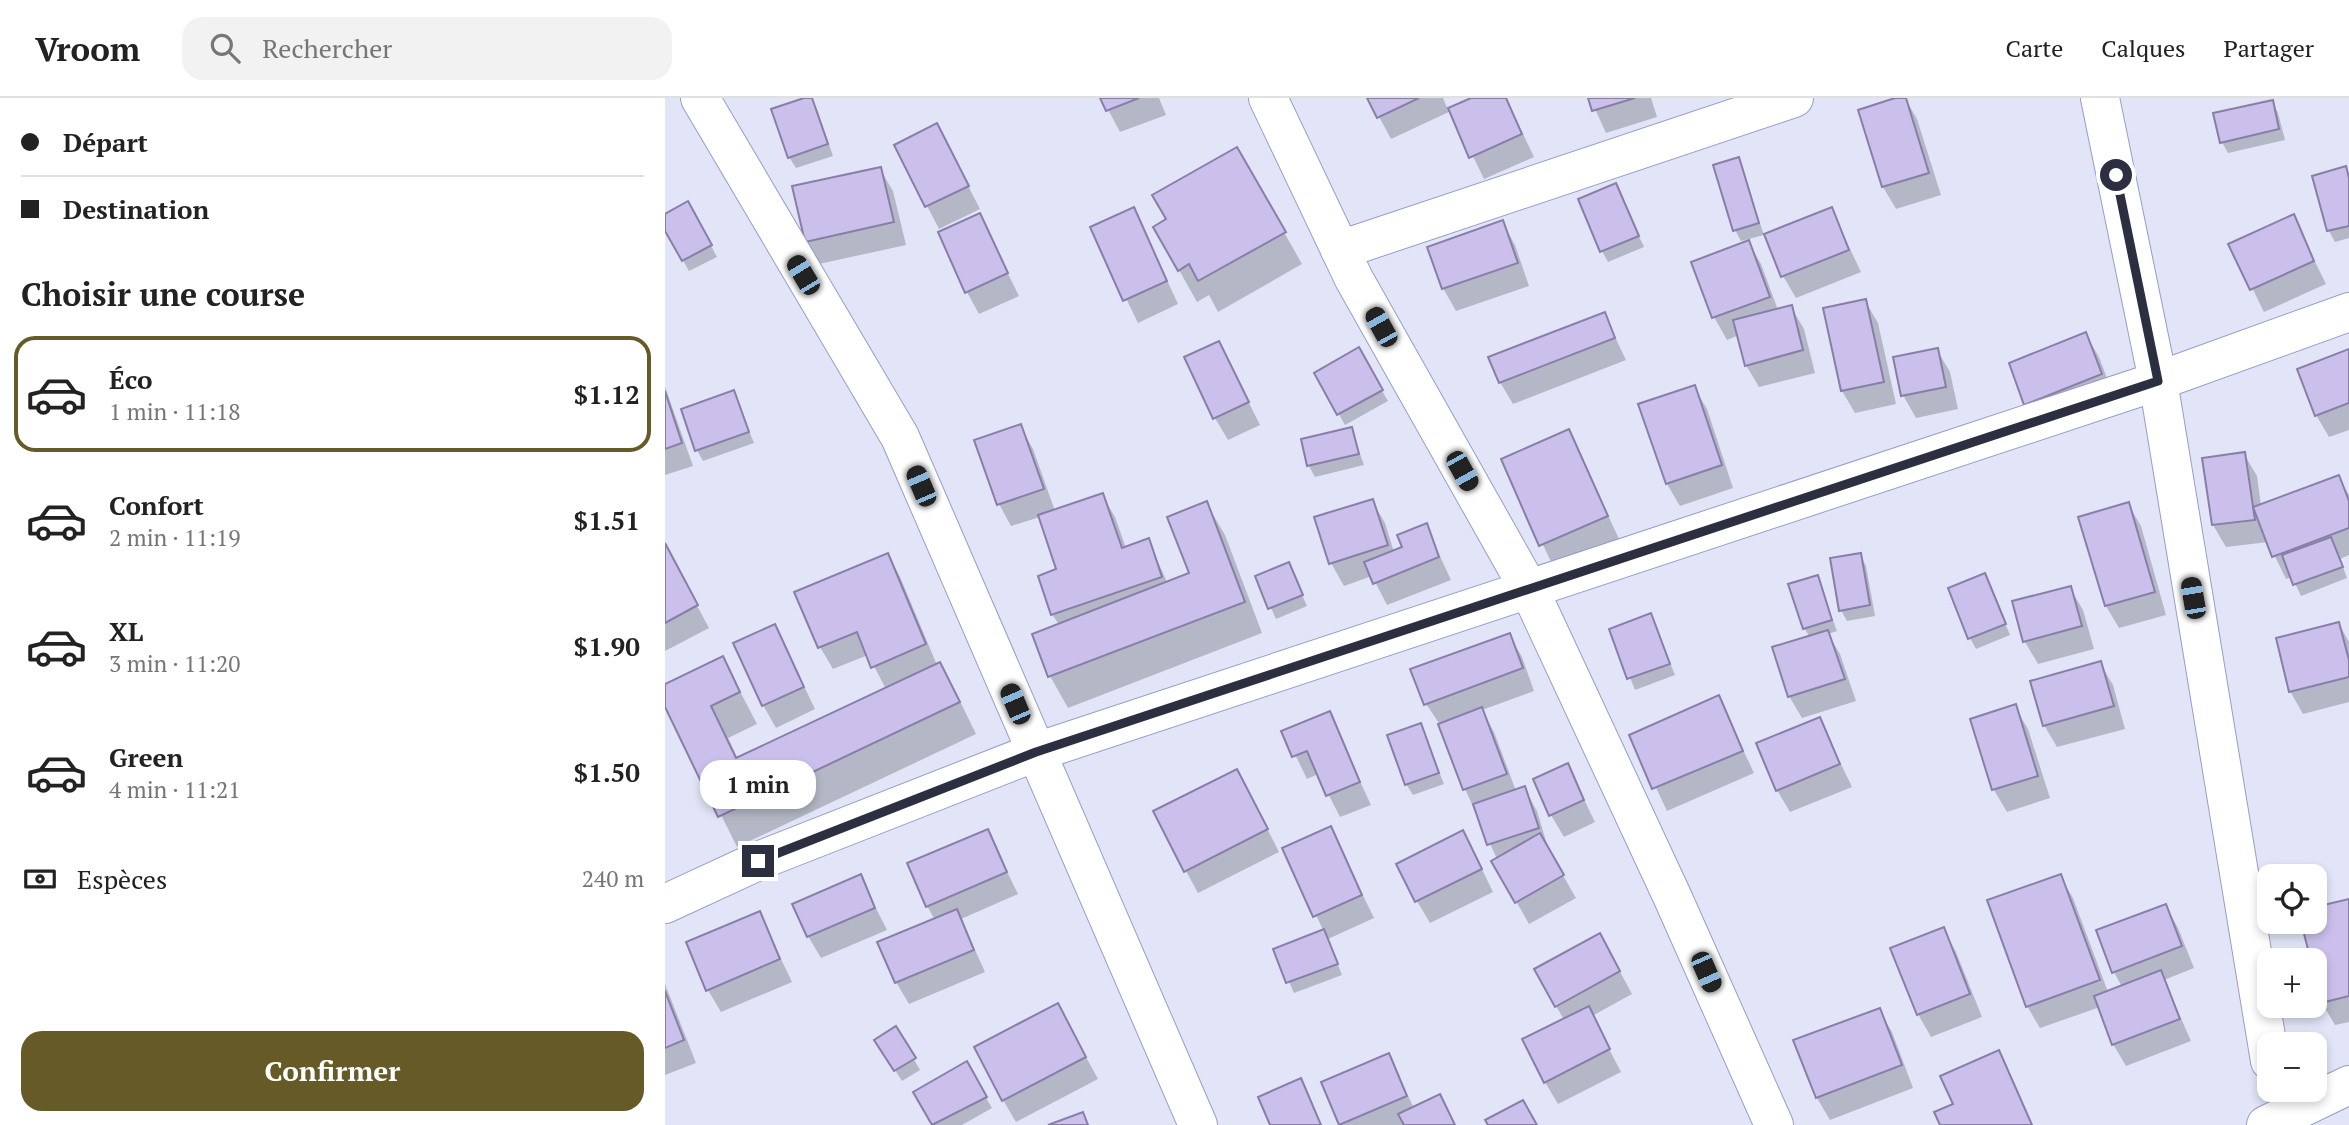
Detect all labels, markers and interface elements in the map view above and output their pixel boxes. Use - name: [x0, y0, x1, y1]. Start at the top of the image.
- search box: [182, 17, 672, 80]
- text: Vroom: [35, 27, 140, 70]
- icon: search: [206, 29, 244, 67]
- text: Rechercher: [262, 31, 392, 65]
- text: Carte: [2005, 32, 2063, 64]
- text: Calques: [2101, 32, 2185, 64]
- text: Partager: [2223, 32, 2314, 64]
- text: Départ: [63, 125, 148, 159]
- route start: [2100, 159, 2132, 191]
- text: Destination: [63, 192, 209, 226]
- car: [784, 252, 823, 298]
- text: Choisir une course: [21, 273, 305, 315]
- car: [1362, 304, 1401, 350]
- text: Éco: [109, 362, 152, 396]
- icon: car: [25, 363, 88, 426]
- text: $1.12: [574, 377, 640, 411]
- text: 1 min · 11:18: [109, 396, 241, 427]
- car: [1443, 448, 1482, 494]
- car: [904, 463, 939, 509]
- text: Confort: [109, 488, 204, 522]
- icon: car: [25, 489, 88, 552]
- text: $1.51: [574, 503, 640, 537]
- text: 2 min · 11:19: [109, 522, 241, 553]
- car: [2180, 575, 2207, 621]
- text: XL: [109, 614, 143, 648]
- icon: car: [25, 615, 88, 678]
- text: $1.90: [574, 629, 640, 663]
- text: 3 min · 11:20: [109, 648, 241, 679]
- car: [998, 681, 1033, 727]
- text: Green: [109, 740, 183, 774]
- icon: car: [25, 741, 88, 804]
- text: $1.50: [574, 755, 640, 789]
- callout: 1 min: [700, 760, 816, 808]
- text: 1 min: [727, 769, 789, 800]
- text: 4 min · 11:21: [109, 774, 241, 805]
- route end: [742, 845, 774, 877]
- icon: cash: [21, 860, 59, 898]
- text: Espèces: [77, 862, 167, 896]
- text: 240 m: [582, 863, 644, 894]
- map controls: [2257, 864, 2327, 1102]
- button: locate: [2257, 864, 2327, 934]
- button: +: [2257, 948, 2327, 1018]
- car: [1688, 949, 1725, 995]
- button: Confirmer: [21, 1031, 644, 1111]
- button: −: [2257, 1032, 2327, 1102]

